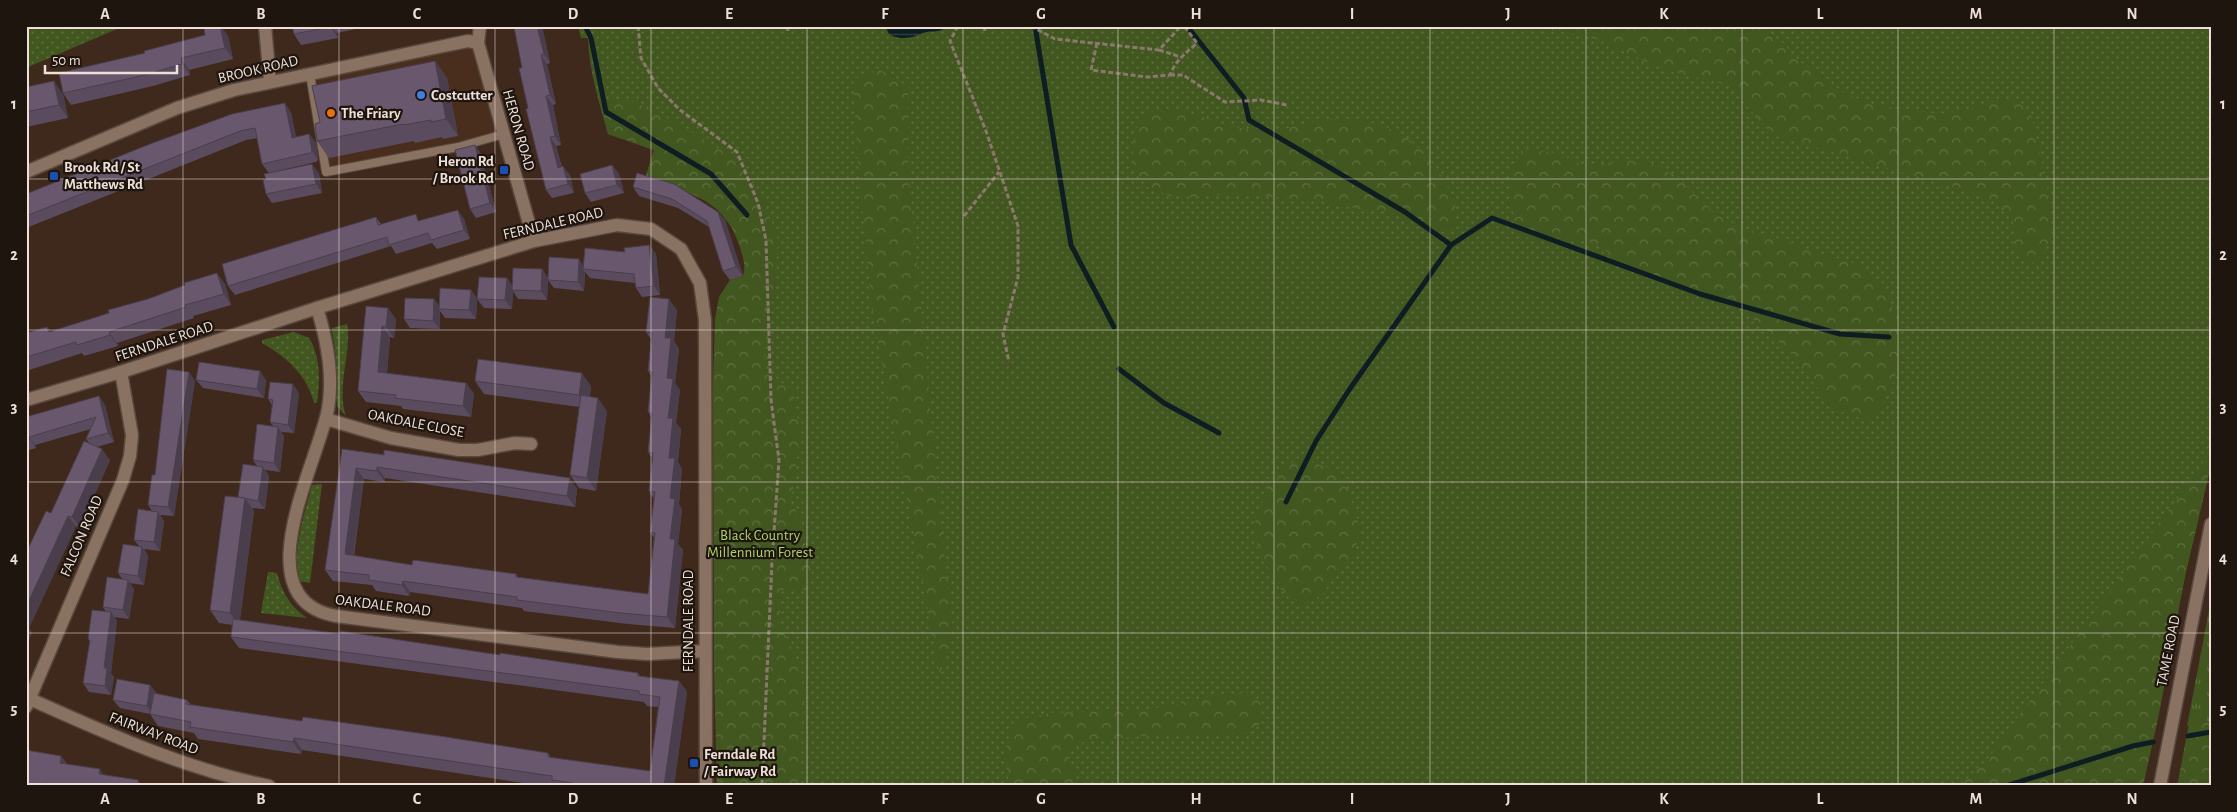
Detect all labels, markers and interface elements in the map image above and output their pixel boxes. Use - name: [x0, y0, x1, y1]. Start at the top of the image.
- text: A: [100, 6, 110, 22]
- text: B: [256, 6, 266, 22]
- text: C: [413, 6, 422, 22]
- text: D: [568, 6, 579, 22]
- text: E: [725, 6, 733, 22]
- text: F: [881, 6, 889, 22]
- text: G: [1036, 6, 1046, 22]
- text: H: [1190, 6, 1202, 22]
- text: I: [1350, 6, 1354, 22]
- text: J: [1505, 6, 1511, 22]
- text: K: [1659, 6, 1669, 22]
- text: L: [1817, 6, 1824, 22]
- text: M: [1970, 6, 1982, 22]
- text: N: [2126, 6, 2138, 22]
- scale bar: [45, 42, 178, 74]
- text: 50 m: [52, 53, 81, 68]
- street label: BROOK ROAD: [217, 53, 300, 86]
- place label: Costcutter: [431, 88, 493, 103]
- street label: HERON ROAD: [500, 88, 537, 173]
- marker: Costcutter: [415, 89, 427, 101]
- text: 1: [11, 96, 17, 112]
- text: 1: [2220, 96, 2226, 112]
- place label: The Friary: [341, 106, 401, 121]
- marker: The Friary: [325, 107, 337, 119]
- place label: Heron Rd / Brook Rd: [432, 154, 494, 186]
- place label: Brook Rd / St Matthews Rd: [64, 160, 143, 192]
- marker: Heron Rd / Brook Rd: [498, 164, 510, 176]
- marker: Brook Rd / St Matthews Rd: [48, 170, 60, 182]
- street label: FERNDALE ROAD: [502, 205, 605, 242]
- text: 2: [10, 247, 18, 263]
- text: 2: [2219, 247, 2227, 263]
- street label: FERNDALE ROAD: [113, 318, 215, 364]
- text: 3: [11, 399, 18, 415]
- text: 3: [2220, 399, 2227, 415]
- street label: OAKDALE CLOSE: [367, 407, 465, 440]
- street label: FALCON ROAD: [58, 493, 105, 579]
- park label: Black Country Millennium Forest: [707, 528, 813, 560]
- text: 4: [10, 550, 18, 566]
- text: 4: [2219, 550, 2227, 566]
- street label: FERNDALE ROAD: [681, 570, 696, 672]
- street label: OAKDALE ROAD: [334, 592, 432, 619]
- street label: TAME ROAD: [2154, 614, 2183, 688]
- text: 5: [11, 701, 18, 717]
- text: 5: [2220, 701, 2227, 717]
- street label: FAIRWAY ROAD: [107, 710, 201, 757]
- place label: Ferndale Rd / Fairway Rd: [703, 747, 776, 779]
- marker: Ferndale Rd / Fairway Rd: [688, 757, 700, 769]
- text: A: [100, 791, 110, 807]
- text: B: [256, 791, 266, 807]
- text: C: [413, 791, 422, 807]
- text: D: [568, 791, 579, 807]
- text: E: [725, 791, 733, 807]
- text: F: [881, 791, 889, 807]
- text: G: [1036, 791, 1046, 807]
- text: H: [1190, 791, 1202, 807]
- text: I: [1350, 791, 1354, 807]
- text: J: [1505, 791, 1511, 807]
- text: K: [1659, 791, 1669, 807]
- text: L: [1817, 791, 1824, 807]
- text: M: [1970, 791, 1982, 807]
- text: N: [2126, 791, 2138, 807]

